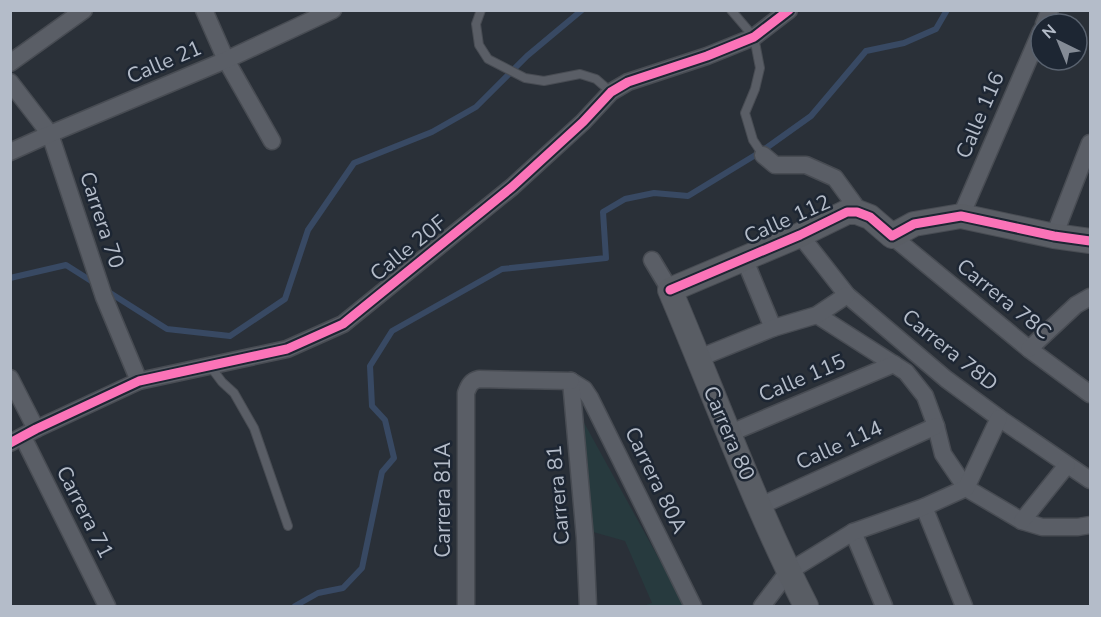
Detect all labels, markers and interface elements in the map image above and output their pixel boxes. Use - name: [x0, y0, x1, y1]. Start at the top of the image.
- north arrow: [1029, 12, 1089, 72]
- text: N: [1038, 20, 1061, 44]
- street label: Calle 21: [122, 34, 206, 90]
- street label: Calle 116: [949, 67, 1011, 163]
- street label: Carrera 70: [73, 168, 131, 272]
- street label: Calle 112: [739, 188, 835, 250]
- street label: Calle 20F: [364, 209, 452, 287]
- street label: Carrera 78C: [951, 252, 1057, 346]
- street label: Carrera 78D: [896, 303, 1004, 397]
- street label: Calle 115: [754, 347, 850, 409]
- street label: Carrera 80: [697, 381, 761, 485]
- street label: Calle 114: [791, 414, 887, 476]
- street label: Carrera 80A: [618, 422, 694, 538]
- street label: Carrera 81A: [429, 442, 457, 558]
- street label: Carrera 81: [540, 444, 576, 546]
- street label: Carrera 71: [50, 461, 120, 563]

